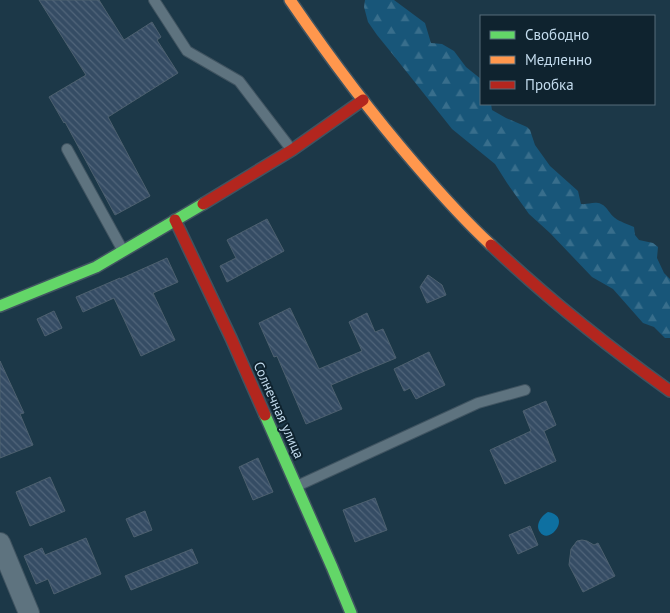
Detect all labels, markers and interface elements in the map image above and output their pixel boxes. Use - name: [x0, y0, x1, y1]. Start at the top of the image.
- legend: [480, 15, 655, 105]
- text: Свободно: [525, 25, 589, 44]
- text: Медленно: [525, 50, 592, 69]
- text: Пробка: [525, 75, 574, 94]
- street label: Солнечная улица: [250, 359, 308, 461]

